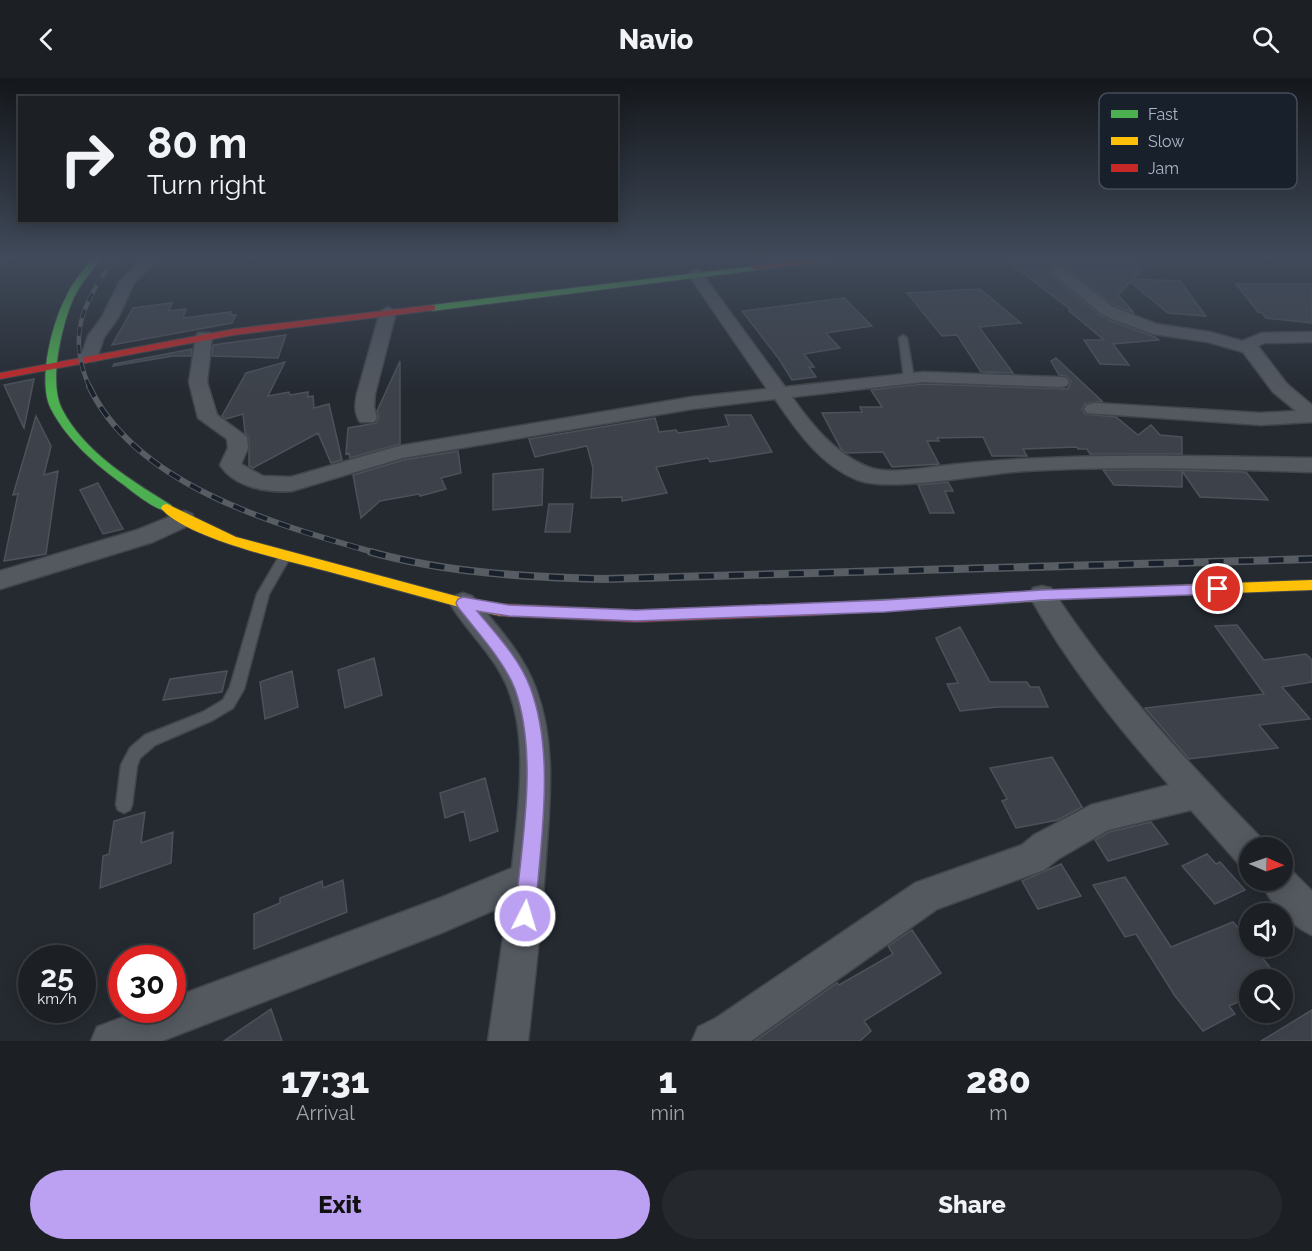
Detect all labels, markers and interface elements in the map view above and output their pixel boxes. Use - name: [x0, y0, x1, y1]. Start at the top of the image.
- icon: back: [30, 23, 63, 56]
- icon: search: [1249, 23, 1282, 56]
- text: Navio: [619, 24, 693, 55]
- legend: [1099, 93, 1297, 189]
- text: Fast: [1148, 105, 1179, 124]
- text: 80 m: [147, 119, 247, 168]
- icon: right: [48, 120, 126, 198]
- text: Slow: [1148, 132, 1184, 151]
- text: Jam: [1148, 159, 1179, 178]
- text: Turn right: [147, 169, 266, 200]
- pin: [1192, 563, 1243, 614]
- icon: arrive: [1201, 572, 1234, 605]
- north arrow: [1239, 837, 1293, 891]
- map controls: [1239, 837, 1293, 1023]
- position arrow: [493, 884, 557, 948]
- button: sound: [1239, 903, 1293, 957]
- speed limit sign: 30: [108, 945, 186, 1023]
- text: 25: [40, 959, 74, 994]
- button: search: [1239, 969, 1293, 1023]
- text: km/h: [37, 990, 77, 1008]
- text: 17:31: [281, 1059, 369, 1101]
- text: 1: [658, 1059, 677, 1101]
- text: 280: [966, 1059, 1031, 1101]
- text: Arrival: [296, 1101, 355, 1125]
- text: min: [651, 1101, 685, 1125]
- text: m: [989, 1101, 1008, 1125]
- button: Exit: [30, 1170, 650, 1239]
- button: Share: [662, 1170, 1282, 1239]

